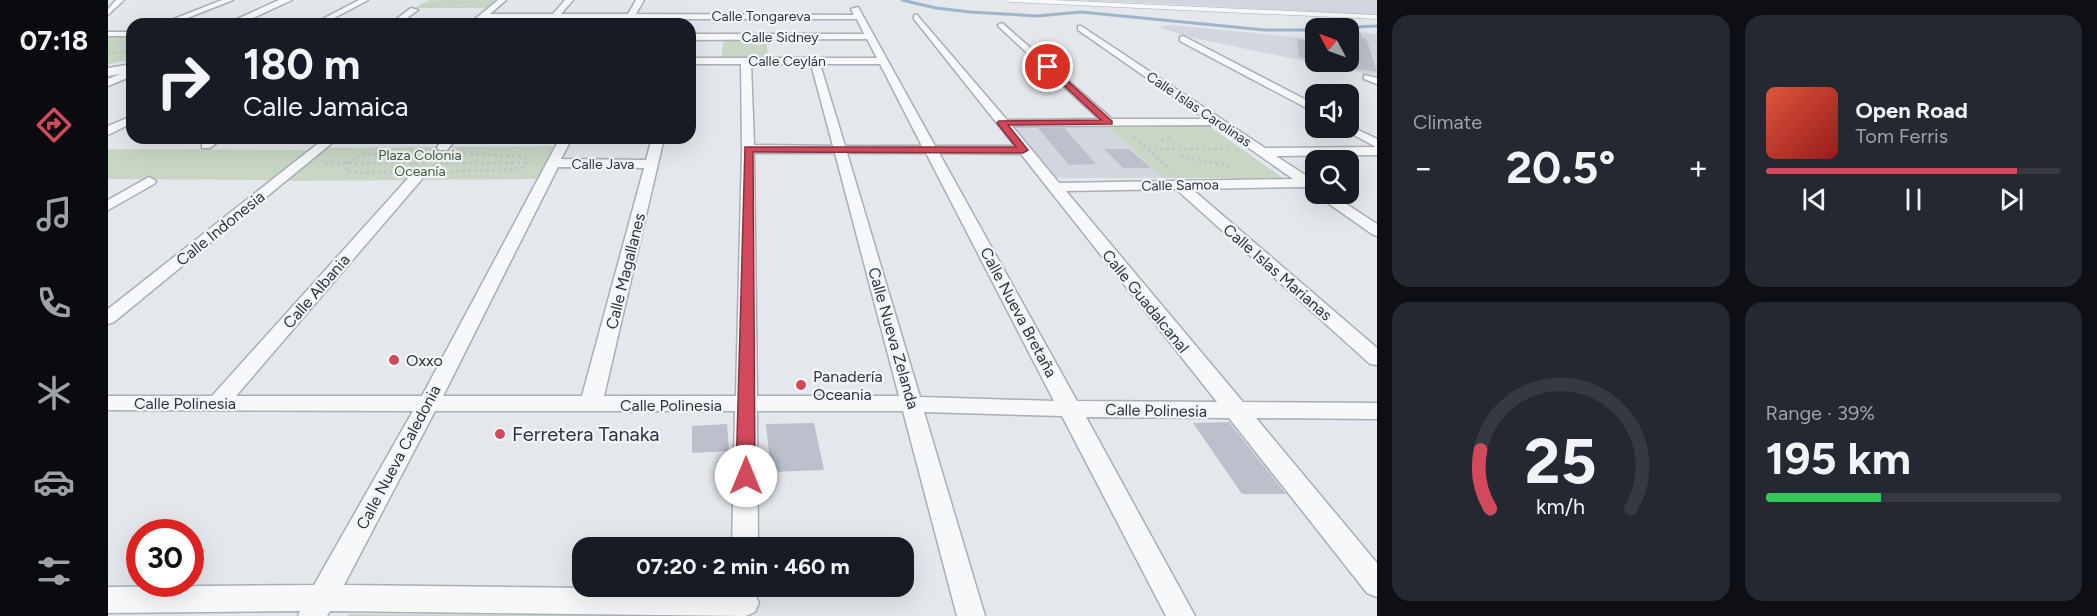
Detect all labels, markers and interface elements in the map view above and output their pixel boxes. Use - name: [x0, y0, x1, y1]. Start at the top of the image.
- street label: Calle Tongareva: [711, 8, 811, 25]
- north arrow: [1305, 18, 1359, 72]
- map controls: [1305, 18, 1359, 204]
- text: 07:18: [20, 24, 88, 57]
- street label: Calle Sidney: [741, 29, 819, 46]
- text: 180 m: [243, 39, 360, 90]
- pin: [1022, 41, 1073, 92]
- icon: right: [144, 42, 222, 120]
- icon: arrive: [1031, 50, 1064, 83]
- street label: Calle Ceylán: [748, 53, 826, 70]
- street label: Calle Islas Carolinas: [1143, 68, 1254, 151]
- button: sound: [1305, 84, 1359, 138]
- text: Calle Jamaica: [243, 90, 409, 123]
- text: Open Road: [1856, 97, 1968, 124]
- icon: directions: [33, 104, 75, 146]
- text: Climate: [1413, 110, 1482, 134]
- text: Tom Ferris: [1856, 124, 1948, 148]
- text: 20.5°: [1506, 140, 1616, 194]
- park label: Plaza Colonia Oceanía: [378, 147, 462, 180]
- text: −: [1413, 148, 1434, 187]
- text: +: [1688, 148, 1709, 187]
- button: search: [1305, 150, 1359, 204]
- street label: Calle Java: [572, 156, 635, 173]
- street label: Calle Samoa: [1141, 176, 1219, 195]
- icon: previous: [1798, 183, 1831, 216]
- icon: pause: [1897, 183, 1930, 216]
- icon: next: [1995, 183, 2028, 216]
- street label: Calle Indonesia: [172, 187, 268, 270]
- icon: music: [33, 193, 75, 235]
- street label: Calle Magallanes: [602, 211, 649, 331]
- street label: Calle Islas Marianas: [1219, 220, 1336, 325]
- street label: Calle Nueva Bretaña: [976, 244, 1061, 381]
- street label: Calle Guadalcanal: [1098, 246, 1193, 357]
- street label: Calle Albania: [279, 250, 354, 332]
- street label: Calle Nueva Zelanda: [864, 265, 923, 411]
- icon: phone: [33, 282, 75, 324]
- place label: Oxxo: [406, 351, 443, 370]
- marker: Oxxo: [387, 353, 401, 367]
- place label: Panadería Oceania: [813, 367, 883, 404]
- icon: climate: [33, 372, 75, 414]
- marker: Panadería Oceania: [794, 378, 808, 392]
- street label: Calle Nueva Caledonia: [352, 382, 445, 533]
- street label: Calle Polinesia: [134, 394, 236, 413]
- street label: Calle Polinesia: [620, 396, 722, 415]
- street label: Calle Polinesia: [1105, 400, 1207, 421]
- text: Range · 39%: [1766, 401, 1875, 425]
- place label: Ferretera Tanaka: [512, 422, 659, 446]
- text: 25: [1525, 424, 1597, 499]
- marker: Ferretera Tanaka: [493, 427, 507, 441]
- text: 195 km: [1766, 431, 1911, 485]
- position arrow: [714, 444, 778, 508]
- icon: car: [33, 461, 75, 503]
- text: km/h: [1536, 494, 1585, 519]
- speed limit sign: 30: [126, 519, 204, 597]
- icon: filters: [33, 550, 75, 592]
- text: 07:20 · 2 min · 460 m: [636, 553, 850, 580]

